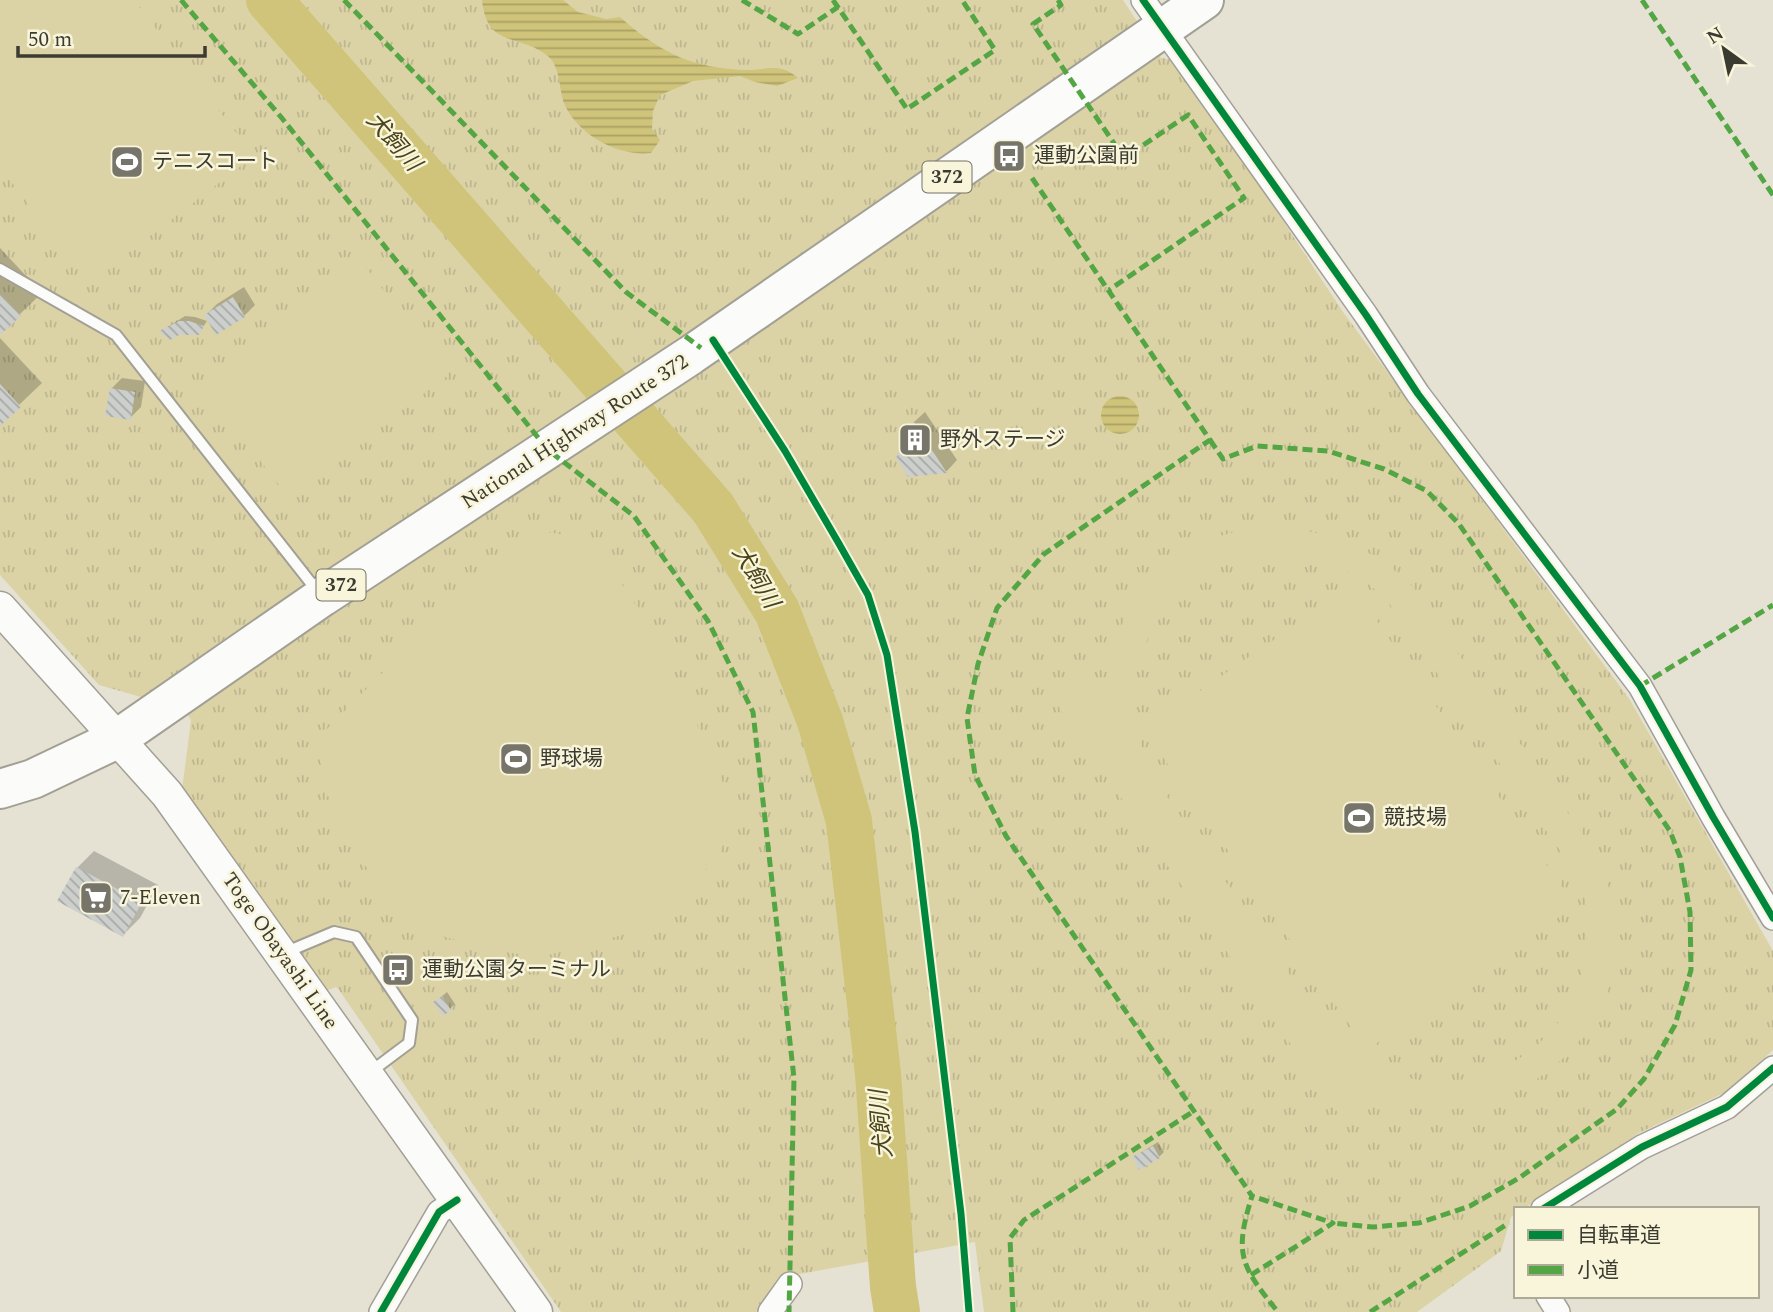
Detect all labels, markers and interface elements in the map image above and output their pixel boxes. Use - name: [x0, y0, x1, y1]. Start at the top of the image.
- scale bar: [18, 14, 205, 58]
- north arrow: [1689, 14, 1759, 84]
- text: N: [1701, 20, 1730, 52]
- text: 50 m: [28, 24, 72, 56]
- water label: 犬飼川: [357, 104, 431, 182]
- bus stop icon: 運動公園前: [990, 137, 1028, 175]
- place label: 運動公園前: [1034, 140, 1139, 172]
- sports icon: テニスコート: [108, 143, 146, 181]
- place label: テニスコート: [152, 146, 278, 178]
- road number: 372: [922, 162, 972, 192]
- street label: National Highway Route 372: [455, 346, 695, 518]
- building icon: 野外ステージ: [896, 421, 934, 459]
- place label: 野外ステージ: [940, 424, 1066, 456]
- water label: 犬飼川: [722, 538, 789, 618]
- road number: 372: [316, 570, 366, 600]
- sports icon: 野球場: [497, 740, 535, 778]
- place label: 野球場: [540, 743, 603, 775]
- sports icon: 競技場: [1340, 799, 1378, 837]
- place label: 競技場: [1384, 802, 1447, 834]
- street label: Toge Obayashi Line: [214, 866, 346, 1036]
- supermarket icon: 7-Eleven: [77, 879, 115, 917]
- place label: 7-Eleven: [120, 882, 201, 914]
- bus stop icon: 運動公園ターミナル: [379, 951, 417, 989]
- place label: 運動公園ターミナル: [422, 954, 611, 986]
- water label: 犬飼川: [861, 1085, 902, 1160]
- legend: [1514, 1207, 1759, 1298]
- text: 自転車道: [1577, 1220, 1661, 1252]
- text: 小道: [1577, 1255, 1619, 1287]

